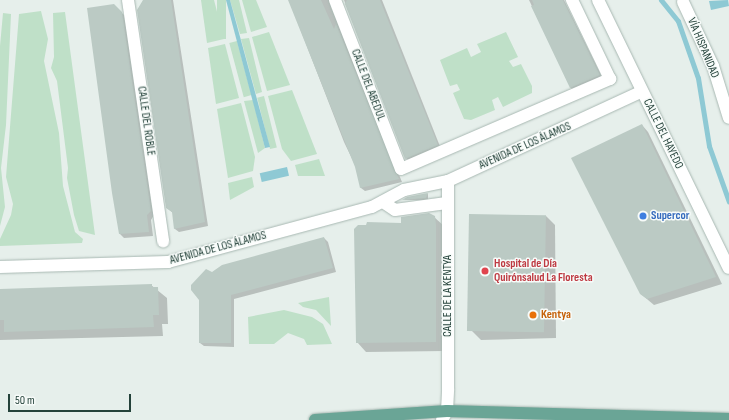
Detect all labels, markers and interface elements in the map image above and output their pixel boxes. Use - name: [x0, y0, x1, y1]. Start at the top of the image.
- street label: VÍA HISPANIDAD: [684, 16, 722, 80]
- street label: CALLE DEL ABEDUL: [348, 47, 388, 123]
- street label: CALLE DEL ROBLE: [134, 85, 158, 157]
- street label: CALLE DEL HAYEDO: [640, 97, 686, 171]
- street label: AVENIDA DE LOS ÁLAMOS: [477, 119, 573, 173]
- place label: Supercor: [651, 209, 690, 223]
- marker: Supercor: [638, 211, 648, 221]
- street label: AVENIDA DE LOS ÁLAMOS: [168, 228, 268, 268]
- street label: CALLE DE LA KENTYA: [441, 255, 455, 337]
- place label: Hospital de Día Quirónsalud La Floresta: [494, 257, 593, 285]
- marker: Hospital de Día Quirónsalud La Floresta: [479, 265, 491, 277]
- place label: Kentya: [541, 308, 571, 322]
- marker: Kentya: [528, 310, 538, 320]
- scale bar: [10, 386, 133, 412]
- text: 50 m: [15, 393, 35, 408]

